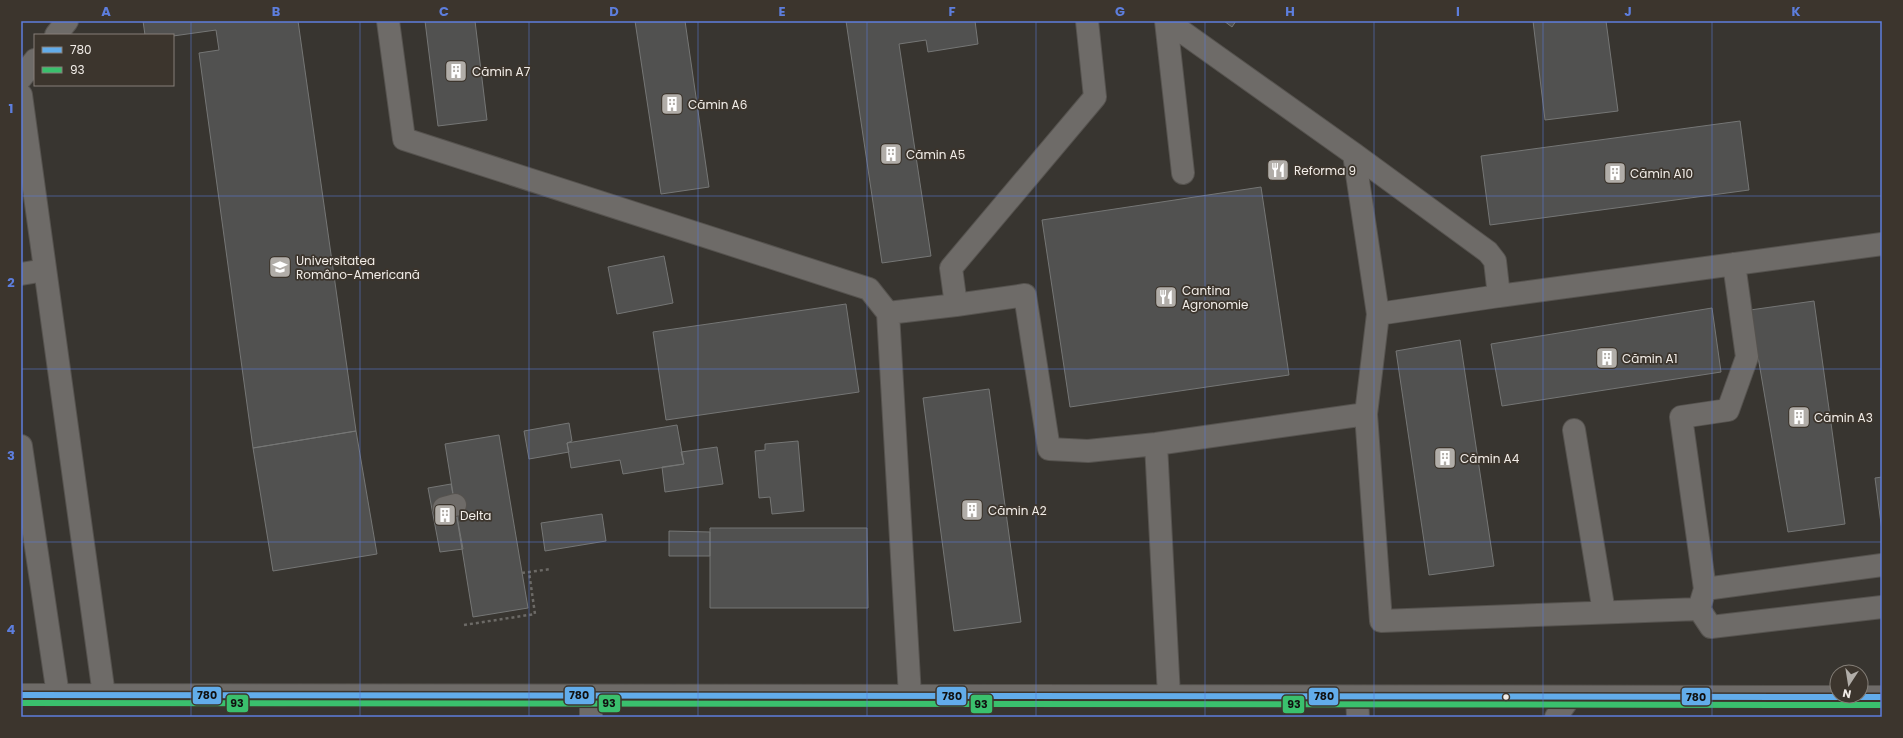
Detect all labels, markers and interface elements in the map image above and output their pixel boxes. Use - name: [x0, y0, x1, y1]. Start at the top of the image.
- text: A: [101, 2, 111, 21]
- text: B: [272, 2, 281, 21]
- text: C: [439, 2, 449, 21]
- text: D: [609, 2, 619, 21]
- text: E: [778, 2, 786, 21]
- text: F: [948, 2, 956, 21]
- text: G: [1115, 2, 1125, 21]
- text: H: [1285, 2, 1295, 21]
- text: I: [1456, 2, 1460, 21]
- text: J: [1624, 2, 1632, 21]
- text: K: [1791, 2, 1801, 21]
- legend: [34, 34, 174, 86]
- text: 780: [70, 41, 92, 58]
- building icon: Cămin A7: [443, 58, 469, 84]
- text: 93: [70, 61, 85, 78]
- place label: Cămin A7: [472, 63, 531, 80]
- building icon: Cămin A6: [659, 91, 685, 117]
- place label: Cămin A6: [688, 96, 747, 113]
- text: 1: [9, 99, 13, 118]
- building icon: Cămin A5: [878, 141, 904, 167]
- place label: Cămin A5: [906, 146, 965, 163]
- restaurant icon: Reforma 9: [1265, 157, 1291, 183]
- building icon: Cămin A10: [1602, 160, 1628, 186]
- place label: Reforma 9: [1294, 162, 1356, 179]
- place label: Cămin A10: [1630, 165, 1693, 182]
- place label: Universitatea Româno-Americană: [296, 252, 420, 283]
- school or university icon: Universitatea Româno-Americană: [267, 254, 293, 280]
- text: 2: [7, 273, 15, 292]
- place label: Cantina Agronomie: [1182, 282, 1248, 313]
- restaurant icon: Cantina Agronomie: [1153, 284, 1179, 310]
- building icon: Cămin A1: [1594, 345, 1620, 371]
- place label: Cămin A1: [1622, 350, 1678, 367]
- building icon: Cămin A3: [1786, 404, 1812, 430]
- place label: Cămin A3: [1814, 409, 1873, 426]
- building icon: Cămin A4: [1432, 445, 1458, 471]
- text: 3: [7, 446, 15, 465]
- place label: Cămin A4: [1460, 450, 1520, 467]
- building icon: Cămin A2: [959, 497, 985, 523]
- building icon: Delta: [432, 502, 458, 528]
- place label: Cămin A2: [988, 502, 1047, 519]
- place label: Delta: [460, 507, 491, 524]
- text: 4: [7, 620, 16, 639]
- north arrow: [1829, 664, 1869, 704]
- text: N: [1841, 685, 1853, 702]
- line badge: 780: [192, 686, 222, 705]
- line badge: 780: [564, 686, 595, 705]
- line badge: 780: [936, 686, 967, 706]
- text: 780: [197, 687, 217, 703]
- text: 780: [569, 687, 589, 703]
- line badge: 780: [1308, 687, 1339, 706]
- line badge: 780: [1681, 687, 1711, 706]
- text: 780: [942, 688, 962, 704]
- text: 780: [1314, 688, 1334, 704]
- text: 780: [1686, 689, 1706, 705]
- unlabelled marker: [1501, 692, 1511, 702]
- line badge: 93: [226, 694, 249, 713]
- line badge: 93: [598, 694, 621, 713]
- line badge: 93: [970, 694, 993, 714]
- text: 93: [230, 695, 244, 711]
- text: 93: [602, 695, 616, 711]
- line badge: 93: [1282, 695, 1305, 714]
- text: 93: [974, 696, 988, 712]
- text: 93: [1287, 696, 1301, 712]

